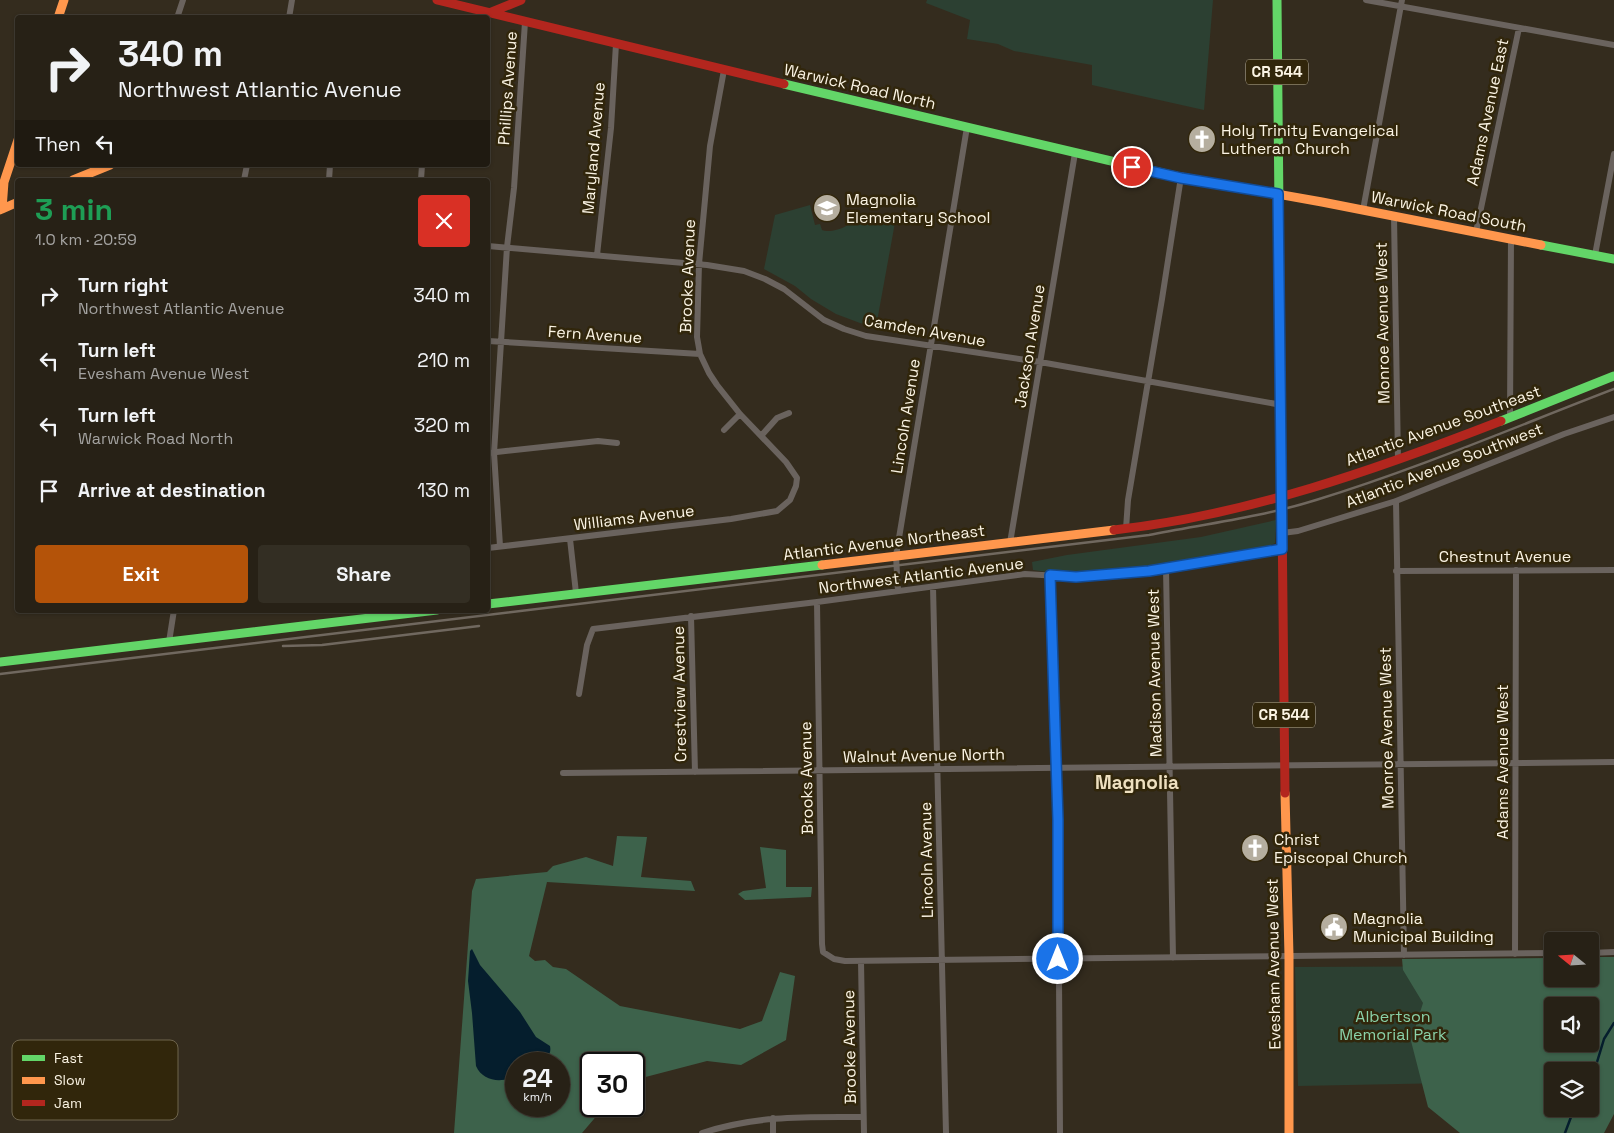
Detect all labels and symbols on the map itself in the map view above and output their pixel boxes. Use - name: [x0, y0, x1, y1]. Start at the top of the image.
- street label: Phillips Avenue: [493, 30, 522, 146]
- street label: Adams Avenue East: [1462, 37, 1513, 188]
- street label: Warwick Road North: [782, 59, 938, 114]
- road number: CR 544: [1246, 60, 1308, 84]
- street label: Maryland Avenue: [577, 81, 610, 215]
- place label: Holy Trinity Evangelical Lutheran Church: [1221, 120, 1399, 159]
- church icon: Holy Trinity Evangelical Lutheran Church: [1187, 124, 1217, 154]
- pin: [1111, 146, 1153, 188]
- street label: Warwick Road South: [1369, 186, 1529, 237]
- place label: Magnolia Elementary School: [846, 189, 991, 228]
- school or university icon: Magnolia Elementary School: [812, 193, 842, 223]
- street label: Brooke Avenue: [675, 219, 700, 333]
- street label: Monroe Avenue West: [1371, 242, 1394, 404]
- street label: Jackson Avenue: [1009, 283, 1050, 409]
- street label: Camden Avenue: [862, 309, 987, 352]
- street label: Fern Avenue: [547, 321, 643, 348]
- street label: Lincoln Avenue: [886, 357, 925, 475]
- street label: Atlantic Avenue Southeast: [1343, 380, 1544, 471]
- street label: Atlantic Avenue Southwest: [1343, 418, 1546, 513]
- street label: Williams Avenue: [572, 500, 696, 535]
- street label: Atlantic Avenue Northeast: [782, 520, 986, 565]
- street label: Chestnut Avenue: [1439, 546, 1571, 567]
- street label: Northwest Atlantic Avenue: [817, 552, 1025, 598]
- street label: Madison Avenue West: [1143, 589, 1166, 757]
- street label: Crestview Avenue: [668, 626, 691, 762]
- street label: Monroe Avenue West: [1375, 647, 1398, 809]
- street label: Adams Avenue West: [1492, 684, 1513, 840]
- road number: CR 544: [1253, 702, 1315, 728]
- street label: Brooks Avenue: [795, 721, 818, 835]
- street label: Walnut Avenue North: [843, 744, 1005, 767]
- district label: Magnolia: [1095, 770, 1179, 795]
- street label: Lincoln Avenue: [915, 802, 938, 918]
- place label: Christ Episcopal Church: [1274, 829, 1408, 868]
- church icon: Christ Episcopal Church: [1240, 833, 1270, 863]
- street label: Evesham Avenue West: [1262, 878, 1285, 1050]
- place label: Magnolia Municipal Building: [1353, 908, 1494, 947]
- public building icon: Magnolia Municipal Building: [1319, 912, 1349, 942]
- position arrow: [1031, 932, 1083, 984]
- north arrow: [1544, 932, 1599, 988]
- street label: Brooke Avenue: [838, 990, 861, 1104]
- park label: Albertson Memorial Park: [1339, 1006, 1447, 1045]
- legend: [12, 1040, 178, 1120]
- text: Fast: [54, 1049, 83, 1067]
- speed limit sign: 30: [580, 1052, 645, 1117]
- text: Slow: [54, 1071, 86, 1089]
- text: Jam: [54, 1094, 82, 1112]

